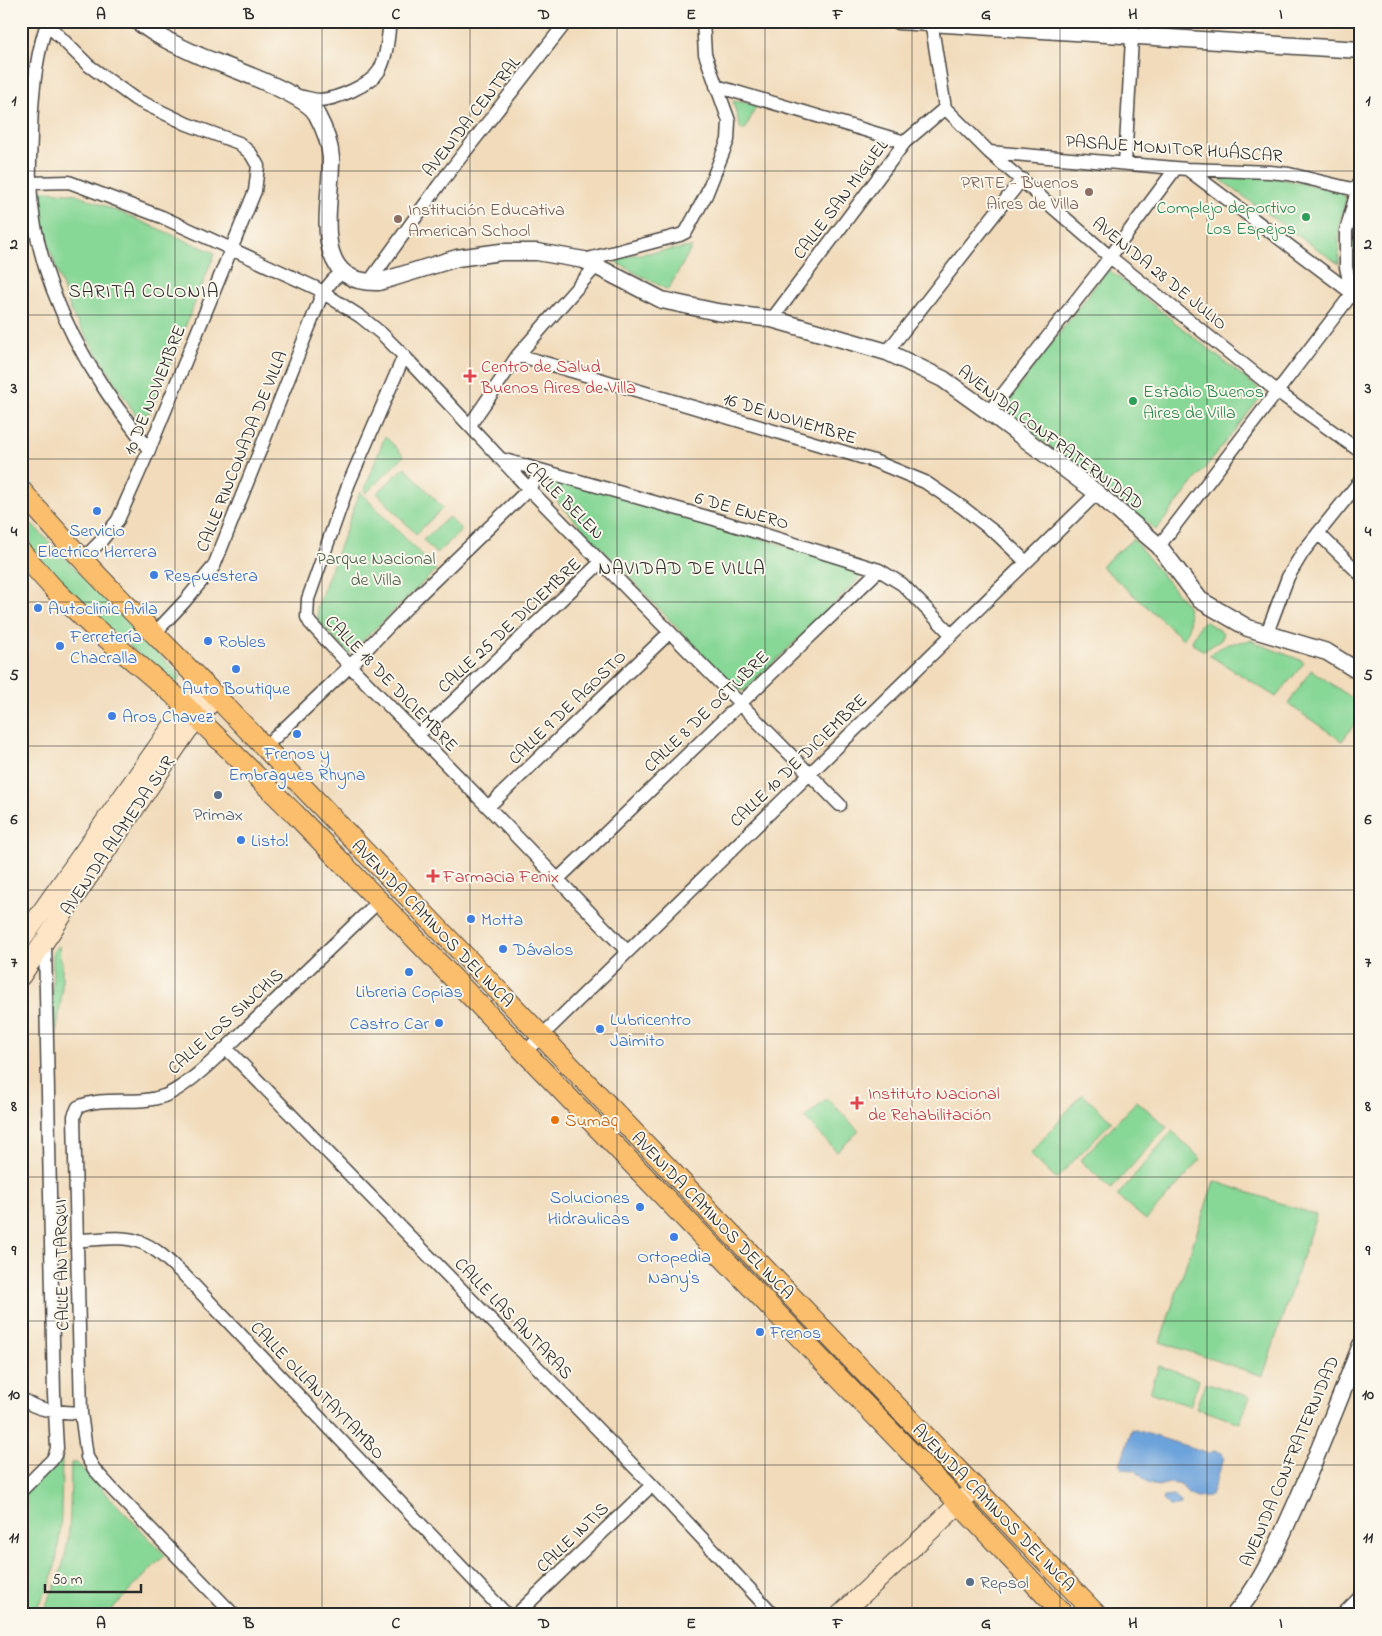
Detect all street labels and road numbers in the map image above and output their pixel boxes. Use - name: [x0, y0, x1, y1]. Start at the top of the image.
- street label: AVENIDA CENTRAL: [417, 51, 528, 183]
- street label: PASAJE MONITOR HUÁSCAR: [1065, 129, 1283, 171]
- street label: CALLE SAN MIGUEL: [788, 134, 896, 266]
- street label: AVENIDA 28 DE JULIO: [1086, 212, 1232, 337]
- street label: 10 DE NOVIEMBRE: [118, 322, 194, 460]
- street label: CALLE RINCONADA DE VILLA: [191, 347, 295, 556]
- street label: AVENIDA CONFRATERNIDAD: [951, 360, 1148, 517]
- street label: 16 DE NOVIEMBRE: [720, 387, 859, 453]
- street label: CALLE BELEN: [518, 456, 609, 547]
- street label: 6 DE ENERO: [691, 486, 792, 538]
- street label: CALLE 25 DE DICIEMBRE: [433, 553, 588, 700]
- street label: CALLE 18 DE DICIEMBRE: [318, 610, 463, 759]
- street label: CALLE 9 DE AGOSTO: [503, 645, 633, 772]
- street label: CALLE 8 DE OCTUBRE: [639, 645, 776, 779]
- street label: CALLE 10 DE DICIEMBRE: [725, 689, 874, 834]
- street label: AVENIDA ALAMEDA SUR: [55, 751, 182, 921]
- street label: AVENIDA CAMINOS DEL INCA: [344, 835, 519, 1014]
- street label: CALLE LOS SINCHIS: [163, 963, 290, 1082]
- street label: AVENIDA CAMINOS DEL INCA: [624, 1127, 799, 1306]
- street label: CALLE ANTARQUI: [49, 1199, 77, 1331]
- street label: CALLE LAS ANTARAS: [447, 1253, 578, 1386]
- street label: CALLE OLLANTAYTAMBO: [243, 1316, 390, 1467]
- street label: AVENIDA CONFRATERNIDAD: [1235, 1352, 1347, 1571]
- street label: AVENIDA CAMINOS DEL INCA: [905, 1419, 1080, 1598]
- street label: CALLE INTIS: [531, 1497, 616, 1580]

